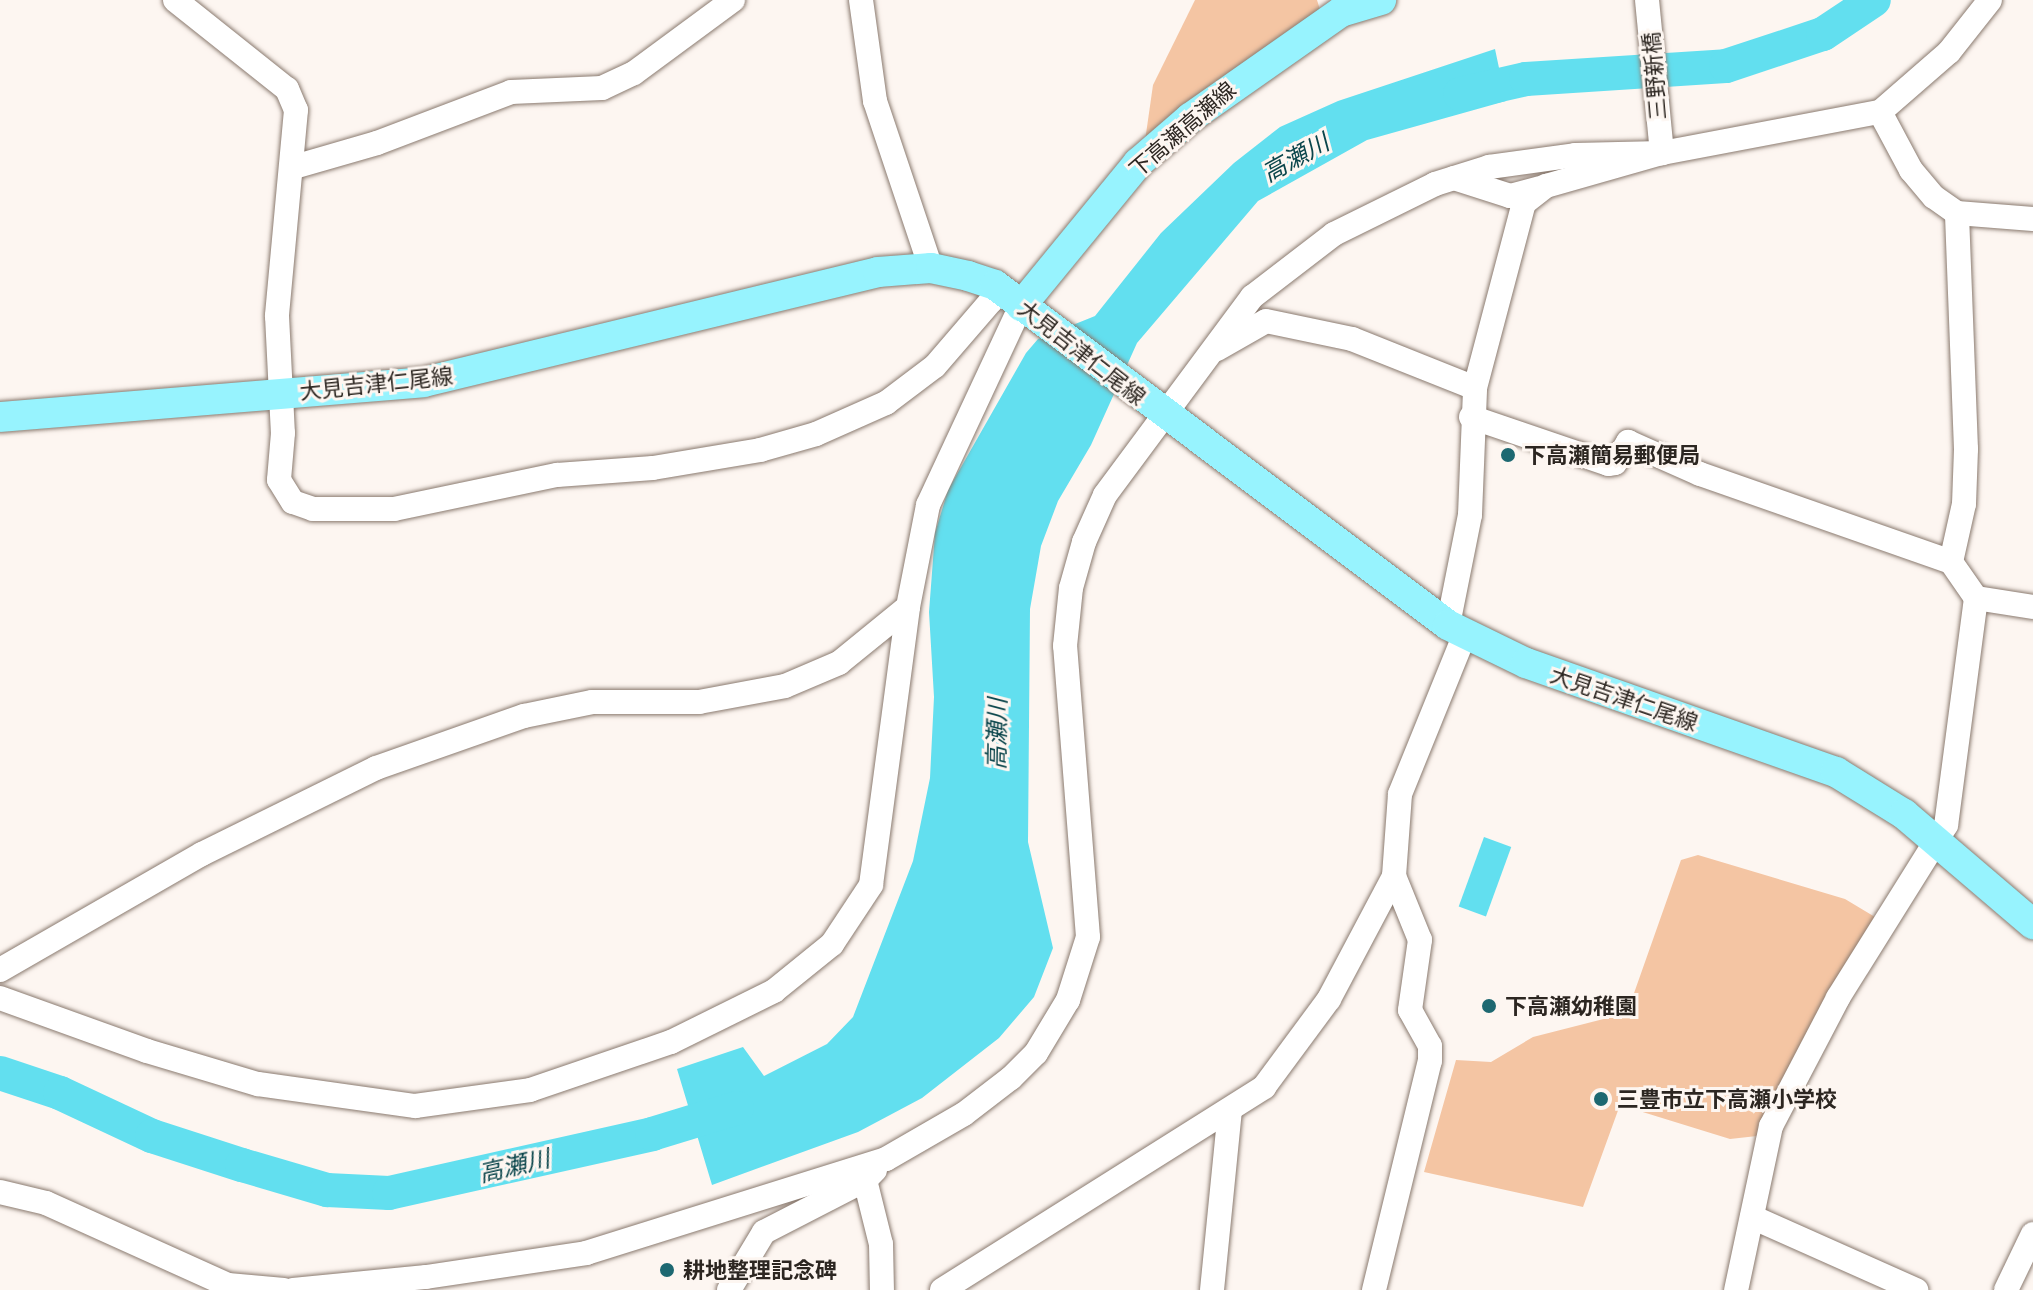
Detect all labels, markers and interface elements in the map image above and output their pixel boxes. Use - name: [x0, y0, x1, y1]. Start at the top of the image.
- street label: 三野新橋: [1637, 31, 1671, 121]
- street label: 下高瀬高瀬線: [1124, 76, 1240, 182]
- water label: 高瀬川: [1257, 127, 1333, 187]
- street label: 大見吉津仁尾線: [1013, 294, 1151, 410]
- street label: 大見吉津仁尾線: [298, 362, 454, 404]
- place label: 下高瀬簡易郵便局: [1524, 442, 1700, 468]
- marker: 下高瀬簡易郵便局: [1499, 446, 1517, 464]
- street label: 大見吉津仁尾線: [1547, 660, 1701, 736]
- water label: 高瀬川: [981, 698, 1011, 770]
- place label: 下高瀬幼稚園: [1505, 993, 1637, 1019]
- marker: 下高瀬幼稚園: [1480, 997, 1498, 1015]
- place label: 三豊市立下高瀬小学校: [1617, 1086, 1837, 1112]
- marker: 三豊市立下高瀬小学校: [1592, 1090, 1610, 1108]
- water label: 高瀬川: [476, 1143, 552, 1187]
- place label: 耕地整理記念碑: [683, 1257, 837, 1283]
- marker: 耕地整理記念碑: [658, 1261, 676, 1279]

